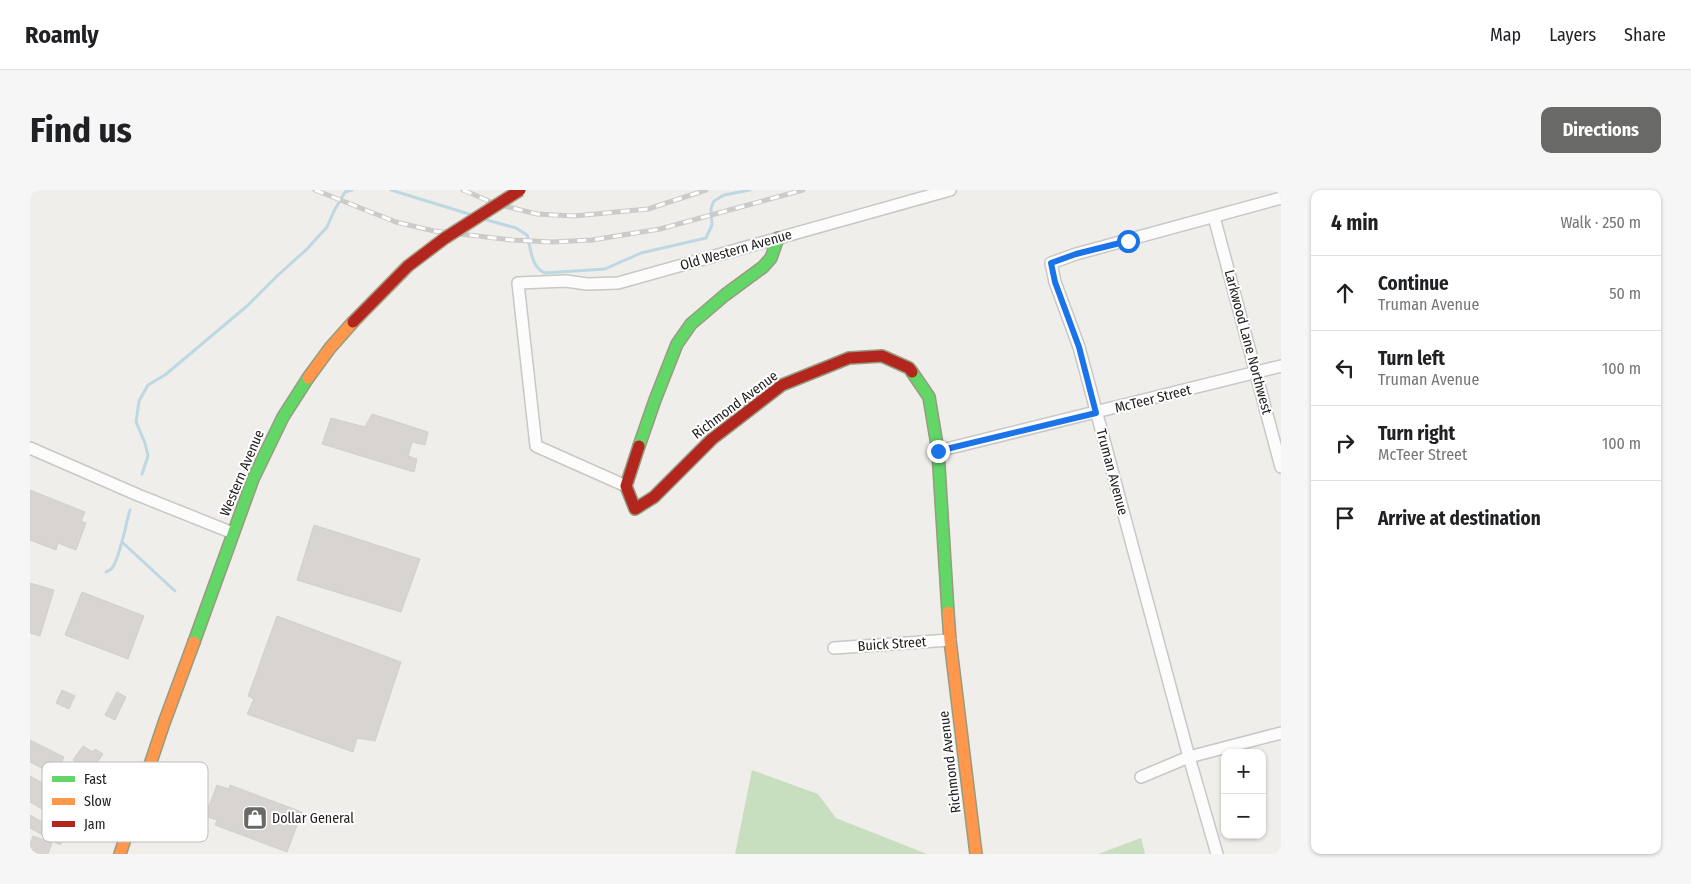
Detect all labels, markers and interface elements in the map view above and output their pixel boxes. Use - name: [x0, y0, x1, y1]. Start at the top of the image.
- text: Roamly: [25, 21, 99, 49]
- text: Map: [1490, 24, 1521, 46]
- text: Layers: [1549, 24, 1596, 46]
- text: Share: [1624, 24, 1666, 46]
- button: Directions: [1541, 107, 1661, 153]
- text: Find us: [30, 109, 132, 151]
- text: 4 min: [1331, 210, 1379, 236]
- text: Walk · 250 m: [1560, 213, 1641, 232]
- street label: Old Western Avenue: [678, 226, 794, 274]
- route start: [1117, 230, 1140, 253]
- street label: Larkwood Lane Northwest: [1221, 268, 1276, 417]
- text: Continue: [1378, 272, 1449, 295]
- icon: ahead: [1331, 279, 1359, 307]
- text: 50 m: [1609, 284, 1641, 303]
- text: Truman Avenue: [1378, 295, 1479, 314]
- text: Turn left: [1378, 347, 1445, 370]
- icon: left: [1331, 354, 1359, 382]
- text: 100 m: [1602, 359, 1641, 378]
- street label: Richmond Avenue: [689, 367, 781, 443]
- text: Truman Avenue: [1378, 370, 1479, 389]
- street label: McTeer Street: [1113, 381, 1193, 417]
- text: Turn right: [1378, 422, 1455, 445]
- street label: Western Avenue: [216, 427, 268, 519]
- street label: Truman Avenue: [1092, 427, 1132, 517]
- icon: right: [1331, 429, 1359, 457]
- text: 100 m: [1602, 434, 1641, 453]
- route end: [927, 440, 950, 463]
- text: McTeer Street: [1378, 445, 1467, 464]
- icon: arrive: [1331, 504, 1359, 532]
- text: Arrive at destination: [1378, 507, 1541, 530]
- street label: Buick Street: [857, 633, 927, 655]
- street label: Richmond Avenue: [935, 710, 965, 814]
- map controls: [1221, 749, 1266, 839]
- button: +: [1221, 749, 1266, 794]
- legend: [42, 762, 208, 842]
- text: Fast: [84, 771, 107, 788]
- text: Slow: [84, 793, 111, 810]
- button: −: [1221, 794, 1266, 839]
- shop icon: Dollar General: [242, 805, 268, 831]
- place label: Dollar General: [272, 810, 354, 827]
- text: Jam: [84, 816, 105, 833]

